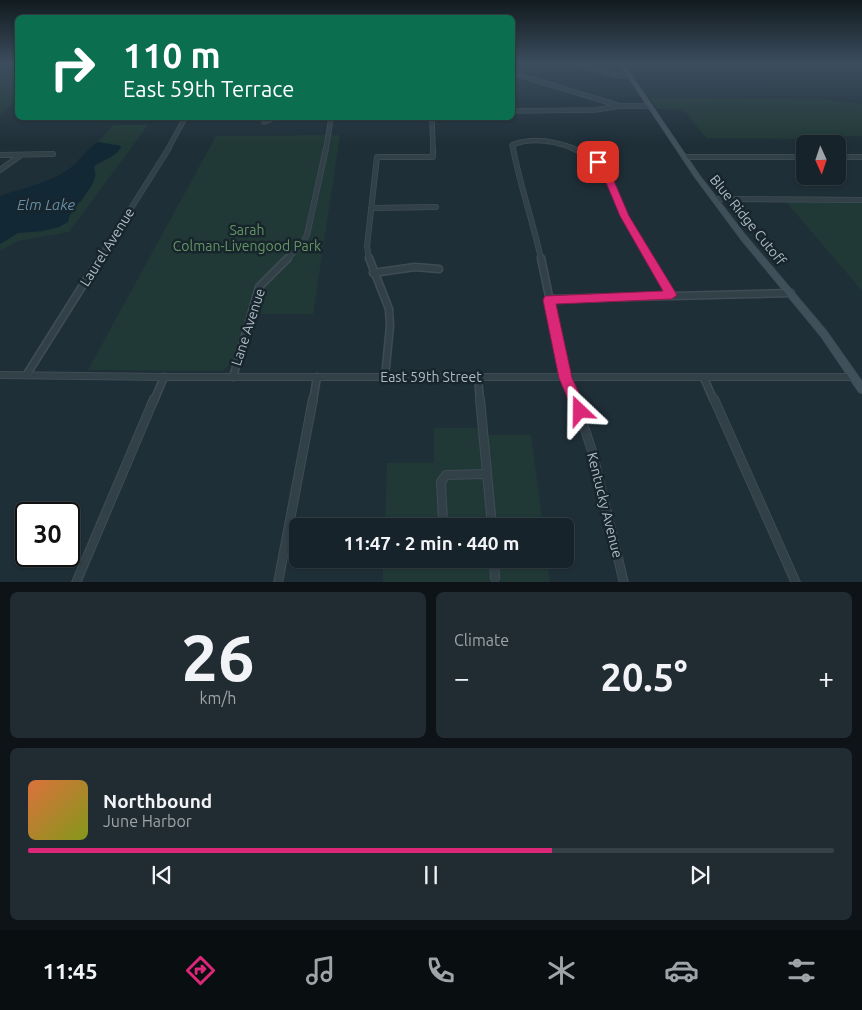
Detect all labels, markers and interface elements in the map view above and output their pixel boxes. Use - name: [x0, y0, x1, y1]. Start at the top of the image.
- icon: right: [40, 35, 105, 100]
- text: 110 m: [123, 35, 221, 75]
- text: East 59th Terrace: [123, 76, 295, 101]
- north arrow: [796, 135, 846, 185]
- map controls: [796, 135, 846, 185]
- pin: [577, 141, 619, 183]
- icon: arrive: [584, 148, 612, 176]
- street label: Blue Ridge Cutoff: [707, 172, 790, 269]
- water label: Elm Lake: [17, 196, 76, 213]
- street label: Laurel Avenue: [77, 205, 137, 289]
- park label: Sarah Colman-Livengood Park: [173, 222, 321, 254]
- street label: Lane Avenue: [228, 286, 268, 368]
- street label: East 59th Street: [380, 369, 482, 385]
- position arrow: [553, 384, 605, 436]
- street label: Kentucky Avenue: [584, 451, 626, 559]
- speed limit sign: 30: [15, 502, 80, 567]
- text: 11:47 · 2 min · 440 m: [344, 532, 519, 554]
- text: 26: [181, 620, 255, 693]
- text: Climate: [454, 631, 509, 649]
- text: 20.5°: [600, 656, 688, 698]
- text: −: [454, 662, 470, 693]
- text: +: [818, 662, 834, 693]
- text: km/h: [200, 689, 236, 707]
- text: Northbound: [103, 790, 212, 812]
- text: June Harbor: [103, 812, 192, 830]
- icon: previous: [148, 861, 176, 889]
- icon: pause: [417, 861, 445, 889]
- icon: next: [686, 861, 714, 889]
- icon: directions: [183, 953, 218, 988]
- icon: music: [303, 953, 338, 988]
- icon: phone: [423, 953, 458, 988]
- icon: climate: [544, 953, 579, 988]
- icon: car: [664, 953, 699, 988]
- icon: filters: [784, 953, 819, 988]
- text: 11:45: [43, 958, 98, 983]

